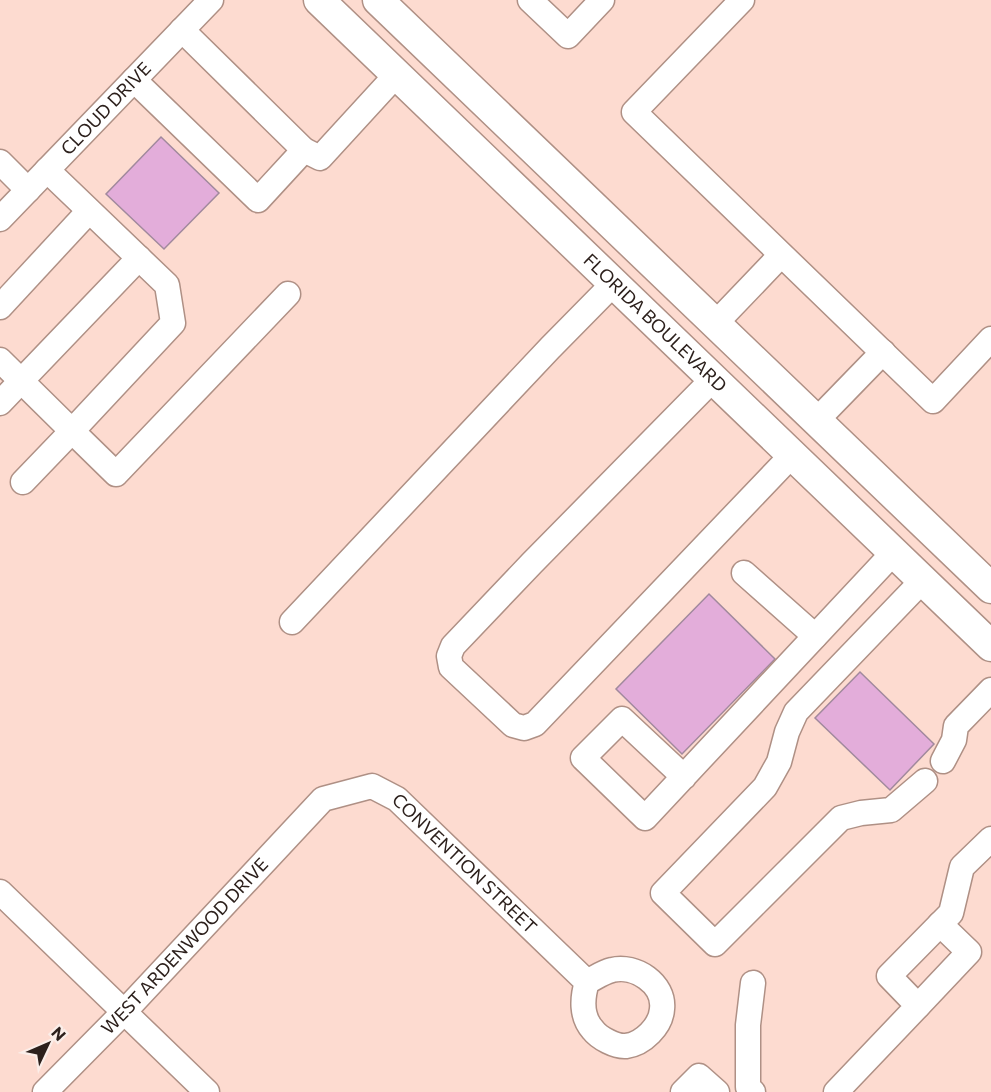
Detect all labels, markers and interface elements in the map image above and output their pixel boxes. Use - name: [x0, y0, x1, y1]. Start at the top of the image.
- street label: CLOUD DRIVE: [56, 57, 155, 159]
- street label: FLORIDA BOULEVARD: [580, 248, 732, 396]
- street label: CONVENTION STREET: [388, 788, 542, 938]
- street label: WEST ARDENWOOD DRIVE: [96, 853, 272, 1039]
- north arrow: [18, 1014, 78, 1074]
- text: N: [48, 1022, 70, 1044]

